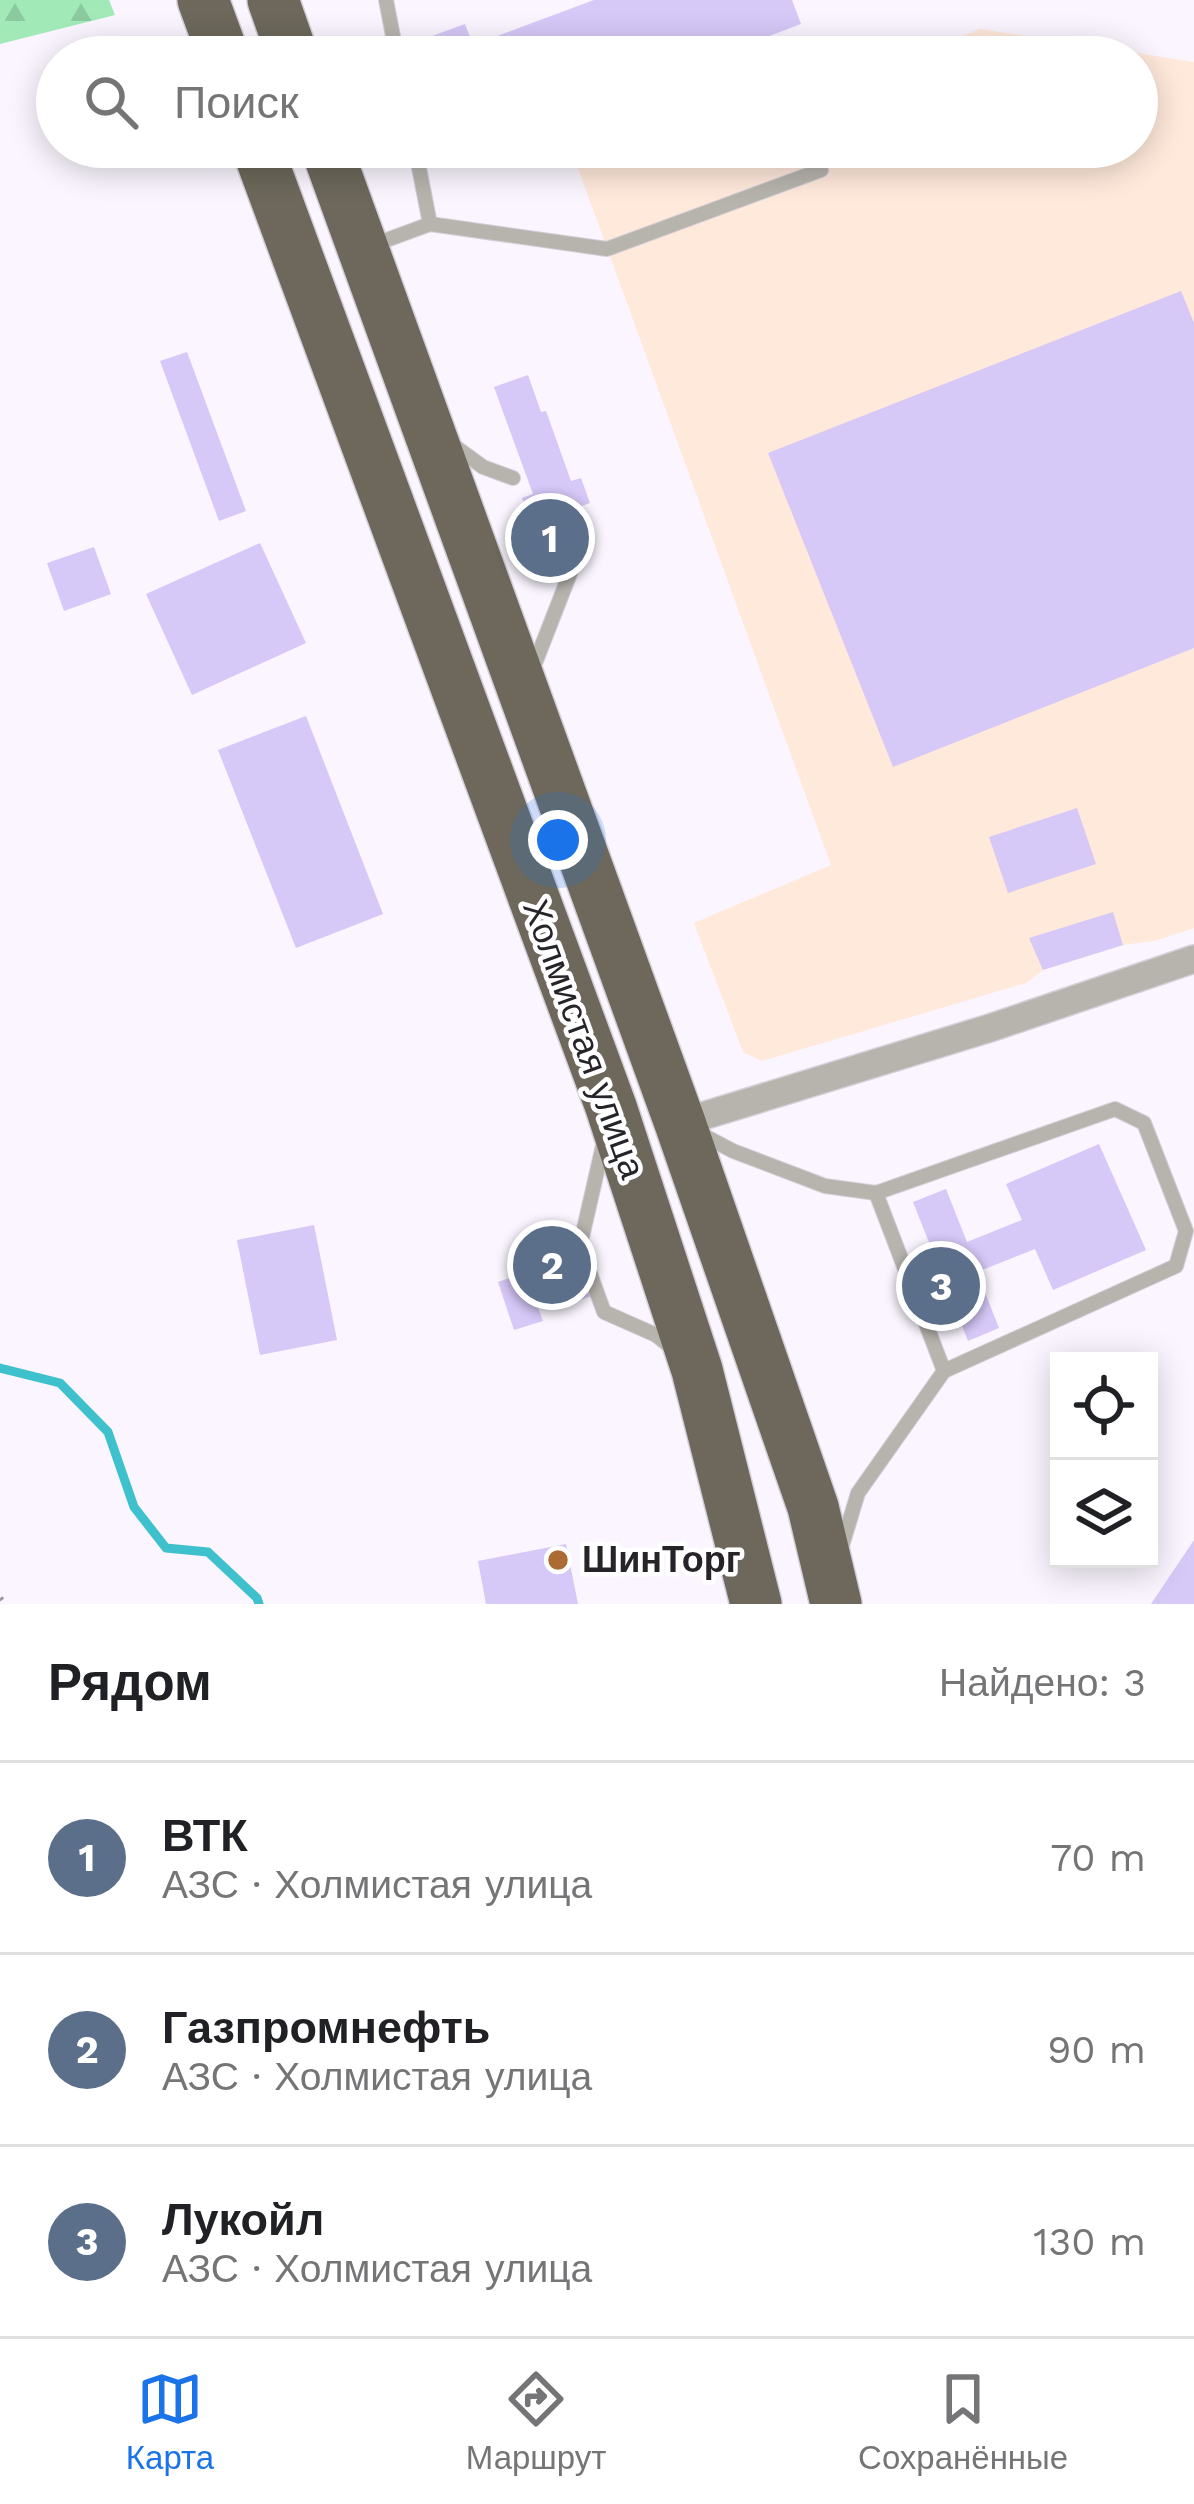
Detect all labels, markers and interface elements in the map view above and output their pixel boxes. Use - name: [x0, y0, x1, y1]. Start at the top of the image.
- search box: [36, 36, 1158, 168]
- icon: search: [78, 69, 144, 135]
- text: Поиск: [174, 76, 299, 129]
- pin: 1: [511, 493, 589, 583]
- your location: [528, 810, 588, 870]
- street label: Холмистая улица: [514, 894, 654, 1185]
- pin: 2: [513, 1220, 591, 1310]
- pin: 3: [902, 1241, 980, 1331]
- map controls: [1050, 1352, 1158, 1568]
- button: locate: [1050, 1352, 1158, 1460]
- button: layers: [1050, 1460, 1158, 1568]
- place label: ШинТорг: [582, 1539, 741, 1581]
- marker: ШинТорг: [545, 1547, 571, 1573]
- text: Рядом: [48, 1653, 212, 1712]
- text: Найдено: 3: [939, 1660, 1146, 1705]
- text: ВТК: [162, 1809, 248, 1862]
- text: 1: [79, 1835, 95, 1880]
- text: 70 m: [1050, 1835, 1146, 1880]
- text: АЗС · Холмистая улица: [162, 1862, 592, 1907]
- text: Газпромнефть: [162, 2001, 490, 2054]
- text: 2: [75, 2027, 99, 2072]
- text: 90 m: [1047, 2027, 1146, 2072]
- text: АЗС · Холмистая улица: [162, 2054, 592, 2099]
- text: Лукойл: [162, 2193, 324, 2246]
- text: 3: [75, 2219, 99, 2264]
- text: 130 m: [1033, 2219, 1146, 2264]
- text: АЗС · Холмистая улица: [162, 2246, 592, 2291]
- tab: Карта: [126, 2366, 214, 2477]
- tab: Маршрут: [466, 2366, 606, 2477]
- tab: Сохранённые: [858, 2366, 1068, 2477]

